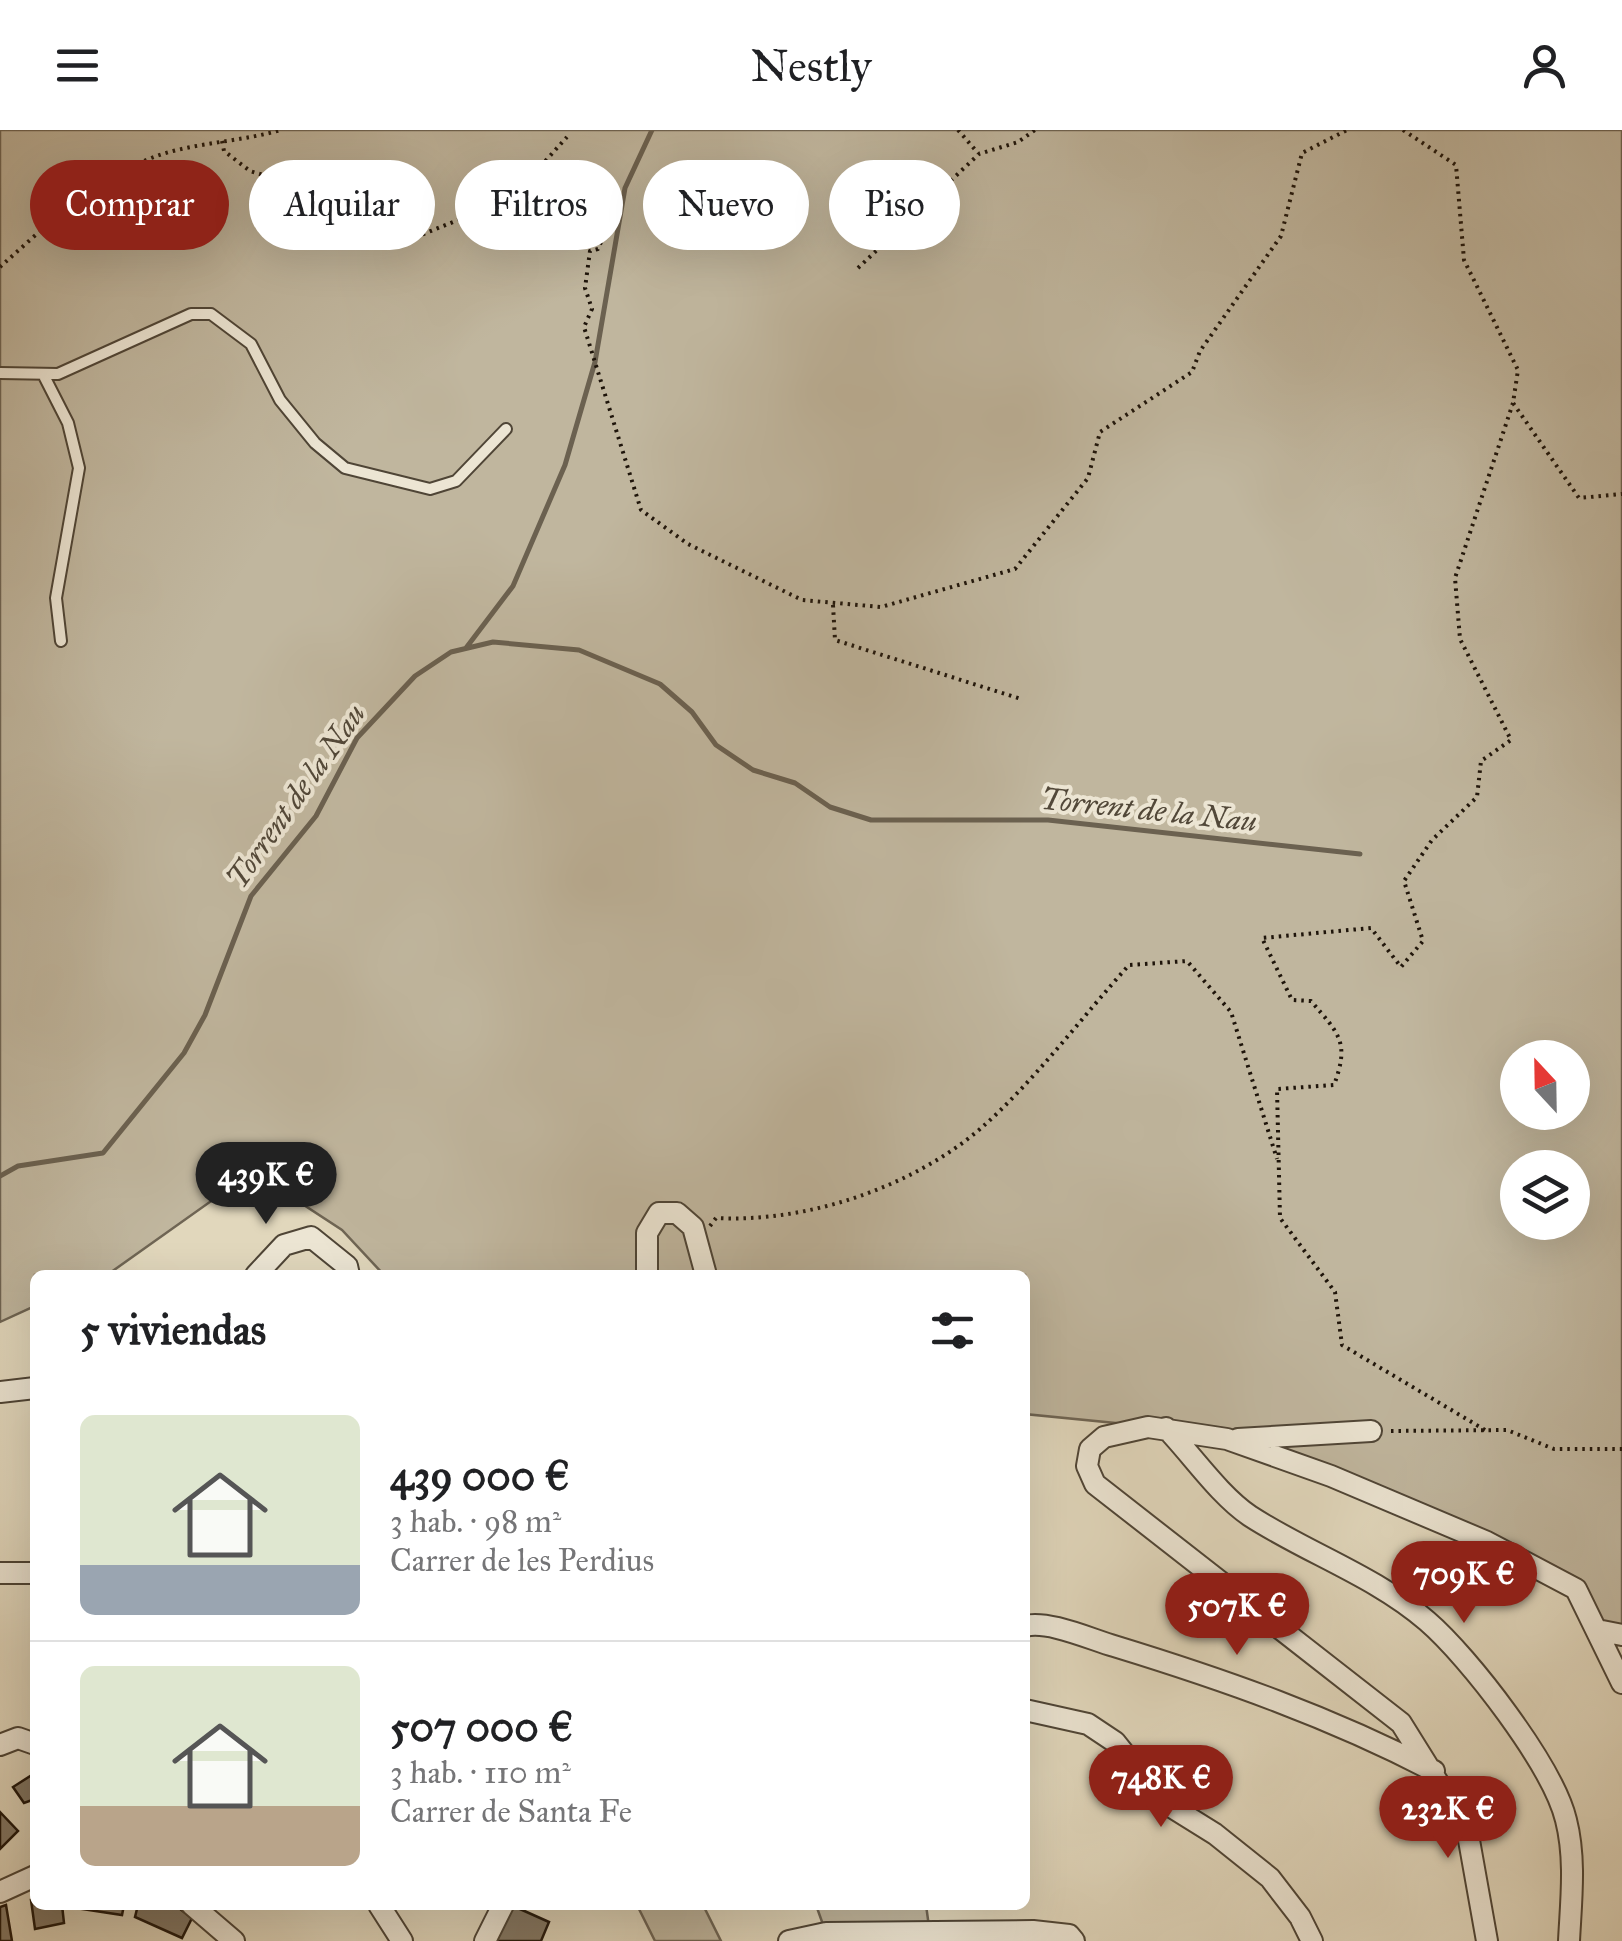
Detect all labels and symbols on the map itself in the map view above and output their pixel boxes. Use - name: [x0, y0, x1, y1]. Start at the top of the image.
- water label: Torrent de la Nau: [219, 697, 373, 895]
- water label: Torrent de la Nau: [1039, 781, 1259, 839]
- north arrow: [1500, 1040, 1590, 1130]
- pin: 439K €: [185, 1142, 347, 1227]
- pin: 709K €: [1383, 1541, 1545, 1626]
- pin: 507K €: [1156, 1573, 1318, 1658]
- pin: 748K €: [1080, 1745, 1242, 1830]
- pin: 232K €: [1367, 1776, 1529, 1861]

